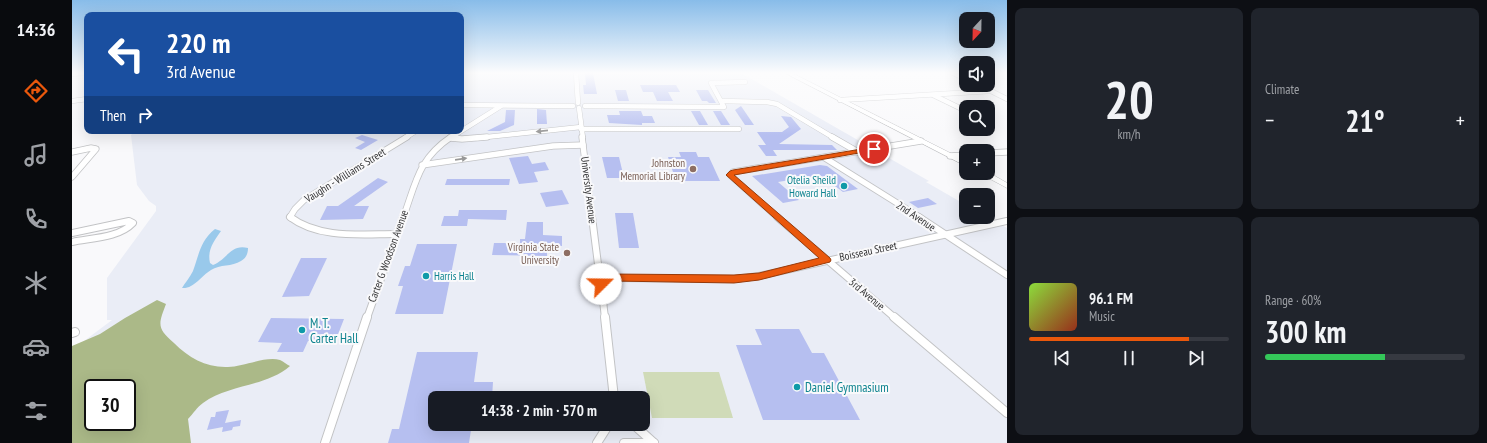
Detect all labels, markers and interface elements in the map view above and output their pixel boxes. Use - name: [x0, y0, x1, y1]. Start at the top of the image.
- north arrow: [959, 12, 995, 48]
- map controls: [959, 12, 995, 224]
- text: 14:36: [17, 18, 55, 41]
- text: 220 m: [166, 24, 230, 61]
- icon: left: [100, 28, 152, 80]
- button: sound: [959, 56, 995, 92]
- text: 3rd Avenue: [166, 60, 236, 83]
- text: 20: [1104, 66, 1154, 133]
- icon: directions: [22, 77, 50, 105]
- text: Climate: [1265, 81, 1299, 98]
- button: search: [959, 100, 995, 136]
- text: 21°: [1345, 101, 1385, 140]
- icon: right: [134, 104, 156, 126]
- text: Then: [100, 106, 126, 125]
- text: −: [1265, 106, 1274, 134]
- text: +: [1456, 106, 1465, 134]
- text: km/h: [1117, 126, 1141, 143]
- one-way arrow: [536, 127, 548, 134]
- pin: [857, 132, 891, 166]
- icon: arrive: [863, 138, 885, 160]
- icon: music: [22, 141, 50, 169]
- street label: Vaughn - Williams Street: [301, 144, 388, 206]
- button: +: [959, 144, 995, 180]
- one-way arrow: [454, 156, 467, 162]
- street label: University Avenue: [578, 156, 600, 225]
- place label: Johnston Memorial Library: [621, 156, 686, 183]
- marker: Johnston Memorial Library: [688, 164, 698, 174]
- place label: Otelia Sheild Howard Hall: [787, 173, 836, 200]
- marker: Otelia Sheild Howard Hall: [839, 181, 849, 191]
- button: −: [959, 188, 995, 224]
- street label: 2nd Avenue: [894, 198, 939, 234]
- icon: phone: [22, 205, 50, 233]
- street label: Carter G Woodson Avenue: [365, 207, 411, 304]
- street label: Boisseau Street: [838, 238, 898, 264]
- place label: Virginia State University: [507, 240, 560, 267]
- marker: Virginia State University: [562, 248, 572, 258]
- position arrow: [580, 263, 622, 305]
- icon: climate: [22, 269, 50, 297]
- place label: Harris Hall: [434, 269, 475, 283]
- marker: Harris Hall: [421, 271, 431, 281]
- street label: 3rd Avenue: [846, 275, 888, 313]
- text: 96.1 FM: [1089, 289, 1133, 308]
- text: Range · 60%: [1265, 292, 1321, 309]
- text: Music: [1089, 308, 1115, 325]
- text: 300 km: [1265, 312, 1346, 351]
- place label: M. T. Carter Hall: [310, 315, 358, 347]
- marker: M. T. Carter Hall: [297, 325, 307, 335]
- icon: car: [22, 333, 50, 361]
- icon: previous: [1051, 347, 1073, 369]
- icon: pause: [1118, 347, 1140, 369]
- icon: next: [1185, 347, 1207, 369]
- speed limit sign: 30: [84, 379, 136, 431]
- place label: Daniel Gymnasium: [805, 379, 889, 396]
- marker: Daniel Gymnasium: [792, 382, 802, 392]
- icon: filters: [22, 397, 50, 425]
- text: 14:38 · 2 min · 570 m: [481, 401, 597, 420]

